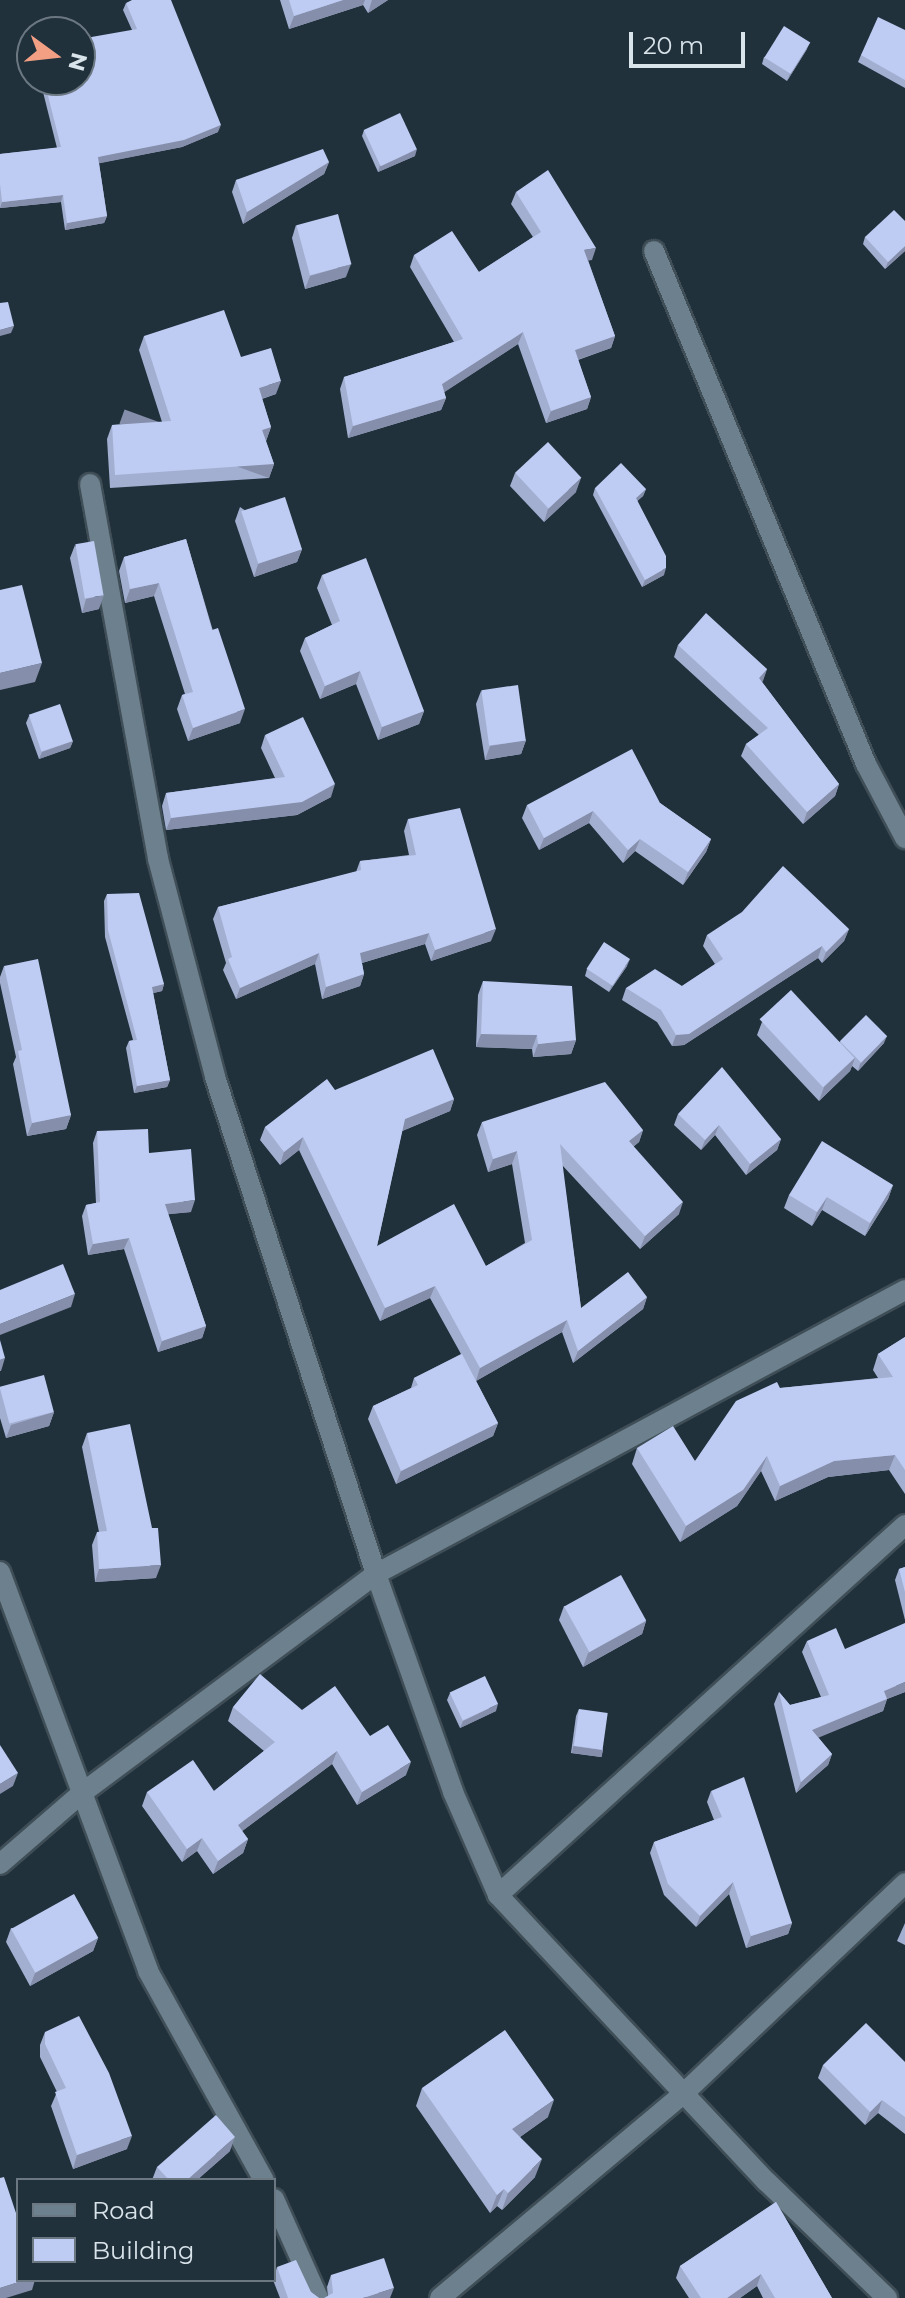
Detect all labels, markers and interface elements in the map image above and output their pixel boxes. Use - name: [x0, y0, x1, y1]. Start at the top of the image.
- north arrow: [16, 16, 96, 96]
- scale bar: [633, 16, 749, 66]
- text: 20 m: [643, 31, 704, 60]
- text: N: [62, 50, 93, 74]
- legend: [16, 2178, 276, 2282]
- text: Road: [92, 2196, 155, 2225]
- text: Building: [92, 2236, 195, 2265]

